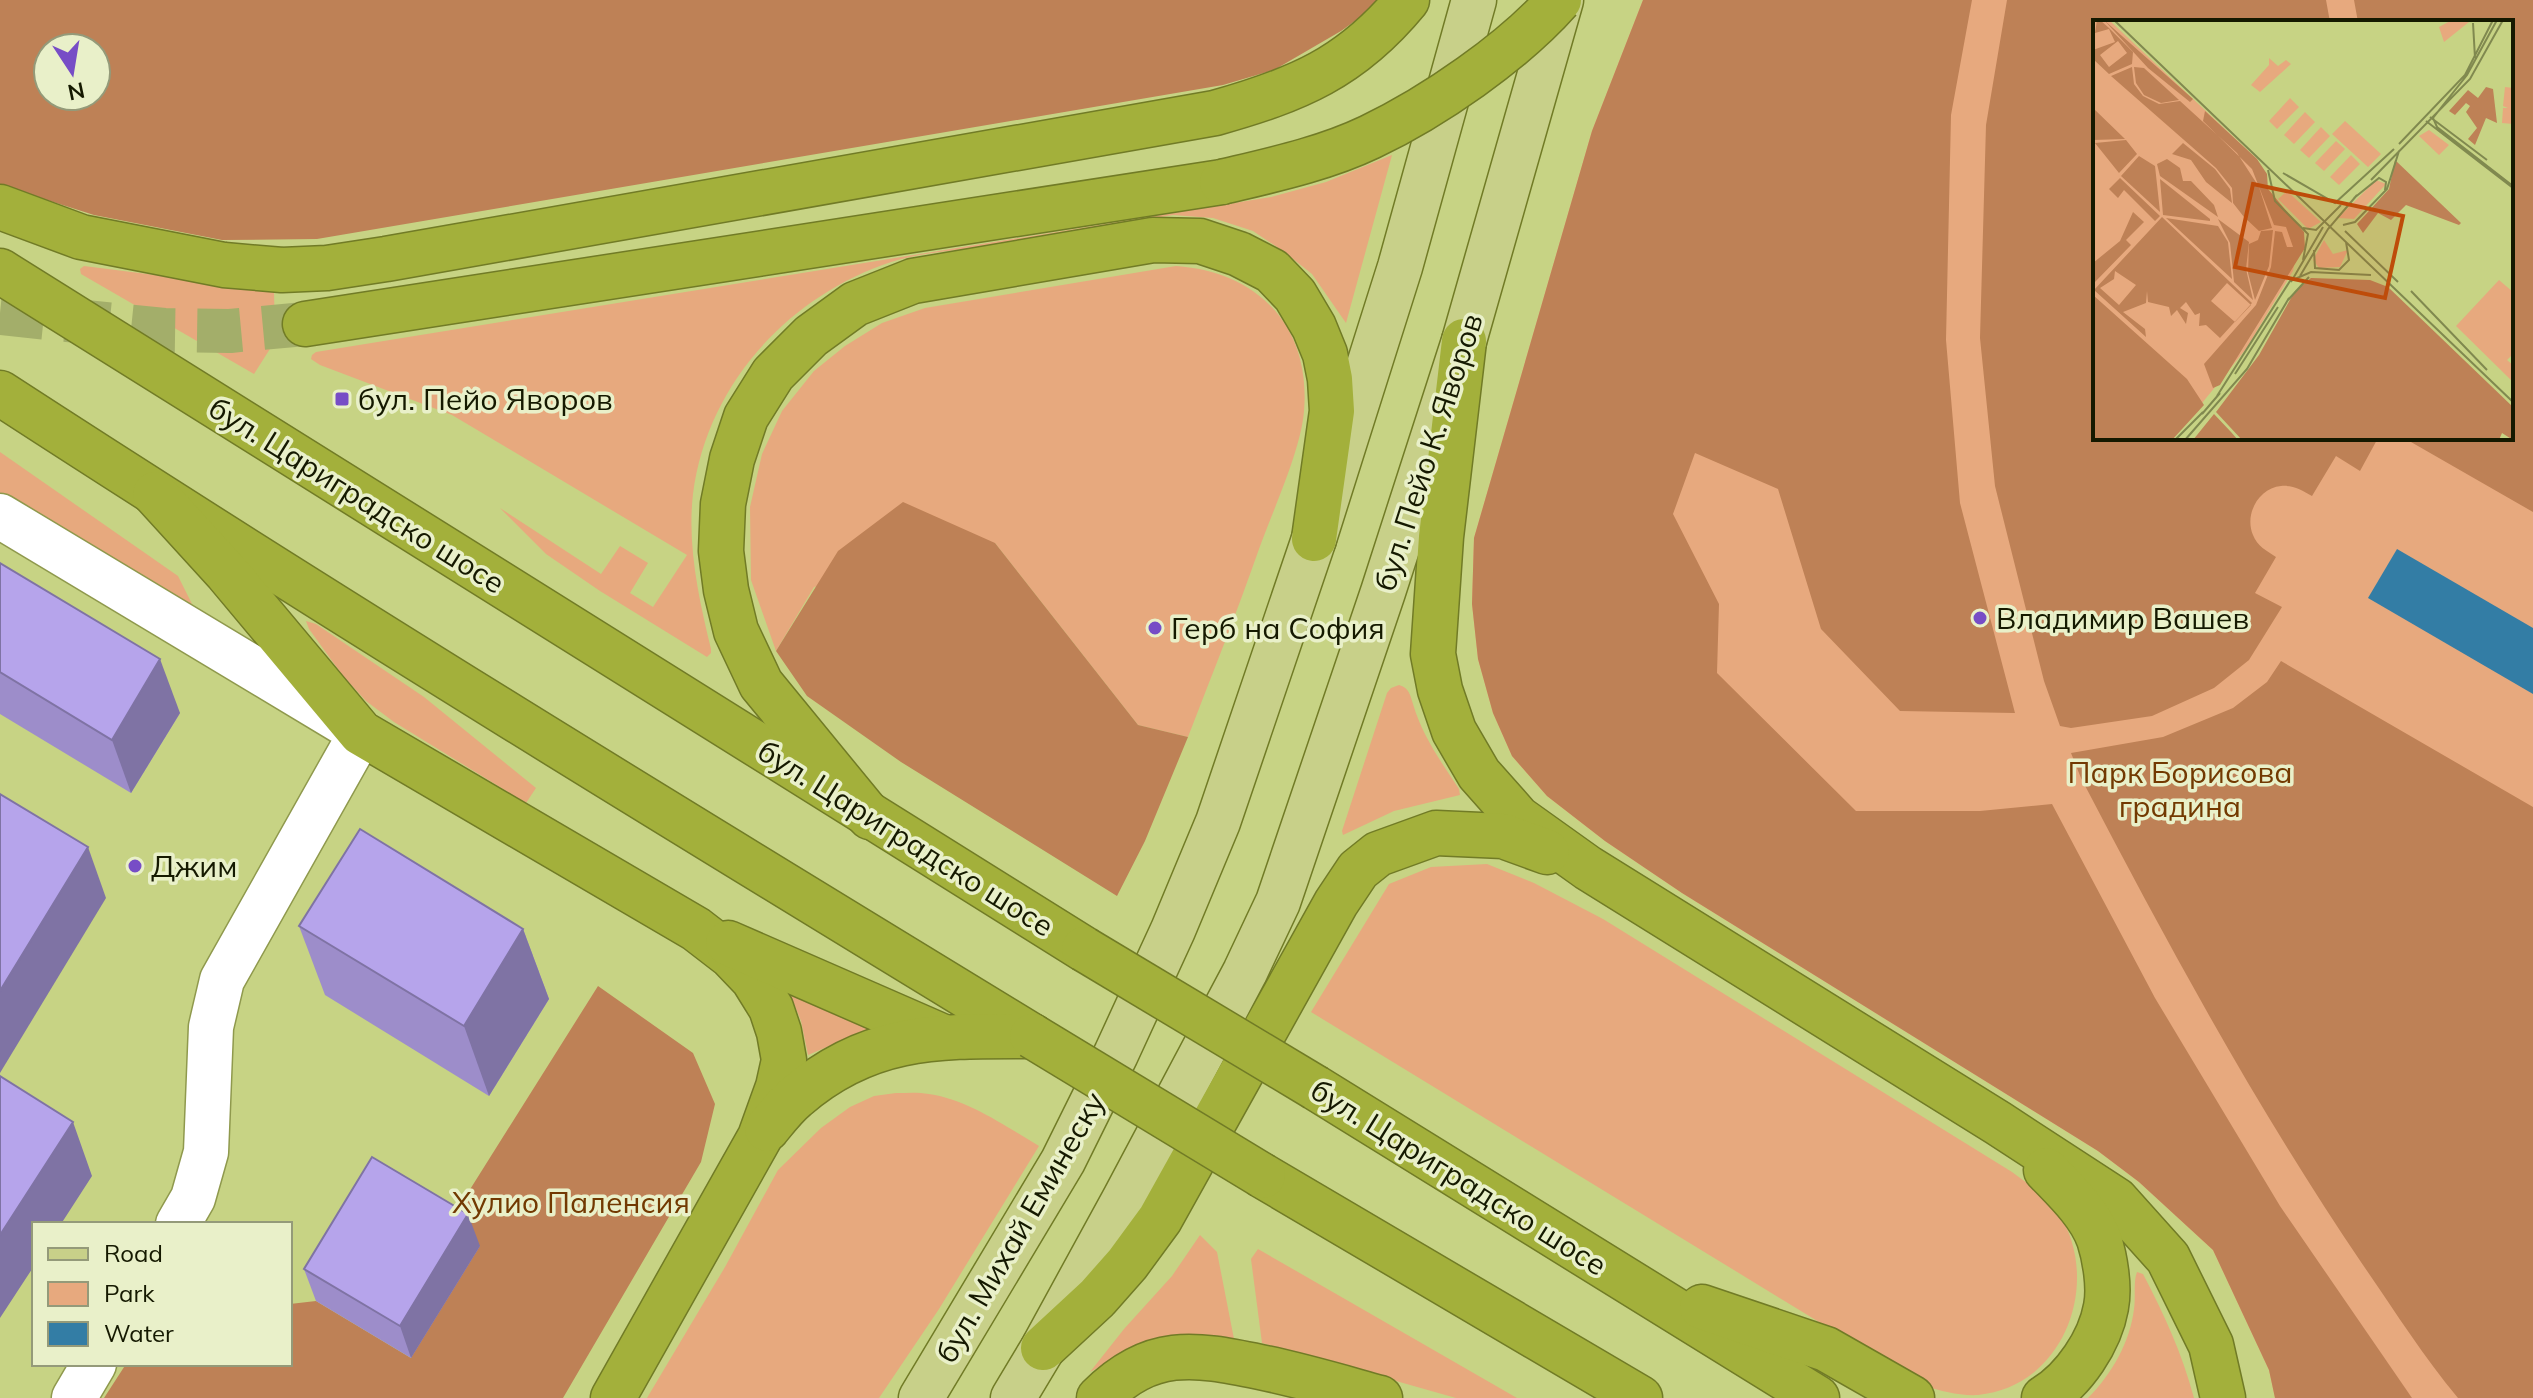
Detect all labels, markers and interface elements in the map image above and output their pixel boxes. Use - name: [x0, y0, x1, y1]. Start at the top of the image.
- inset map: [2093, 20, 2513, 440]
- north arrow: [32, 32, 112, 112]
- text: N: [65, 76, 87, 107]
- street label: бул. Пейо К. Яворов: [1365, 308, 1491, 596]
- place label: бул. Пейо Яворов: [358, 380, 613, 418]
- street label: бул. Цариградско шосе: [202, 388, 512, 602]
- marker: бул. Пейо Яворов: [333, 390, 351, 408]
- place label: Владимир Вашев: [1996, 599, 2249, 637]
- place label: Герб на София: [1171, 609, 1385, 647]
- marker: Владимир Вашев: [1971, 609, 1989, 627]
- marker: Герб на София: [1146, 619, 1164, 637]
- street label: бул. Цариградско шосе: [751, 731, 1061, 945]
- park label: Парк Борисова градина: [2067, 753, 2293, 825]
- place label: Джим: [151, 847, 237, 885]
- marker: Джим: [126, 857, 144, 875]
- street label: бул. Цариградско шосе: [1304, 1070, 1614, 1284]
- street label: бул. Михай Еминеску: [927, 1085, 1113, 1369]
- park label: Хулио Паленсия: [452, 1183, 690, 1221]
- legend: [32, 1222, 292, 1366]
- text: Road: [104, 1238, 163, 1268]
- text: Park: [104, 1278, 155, 1308]
- text: Water: [104, 1318, 174, 1348]

